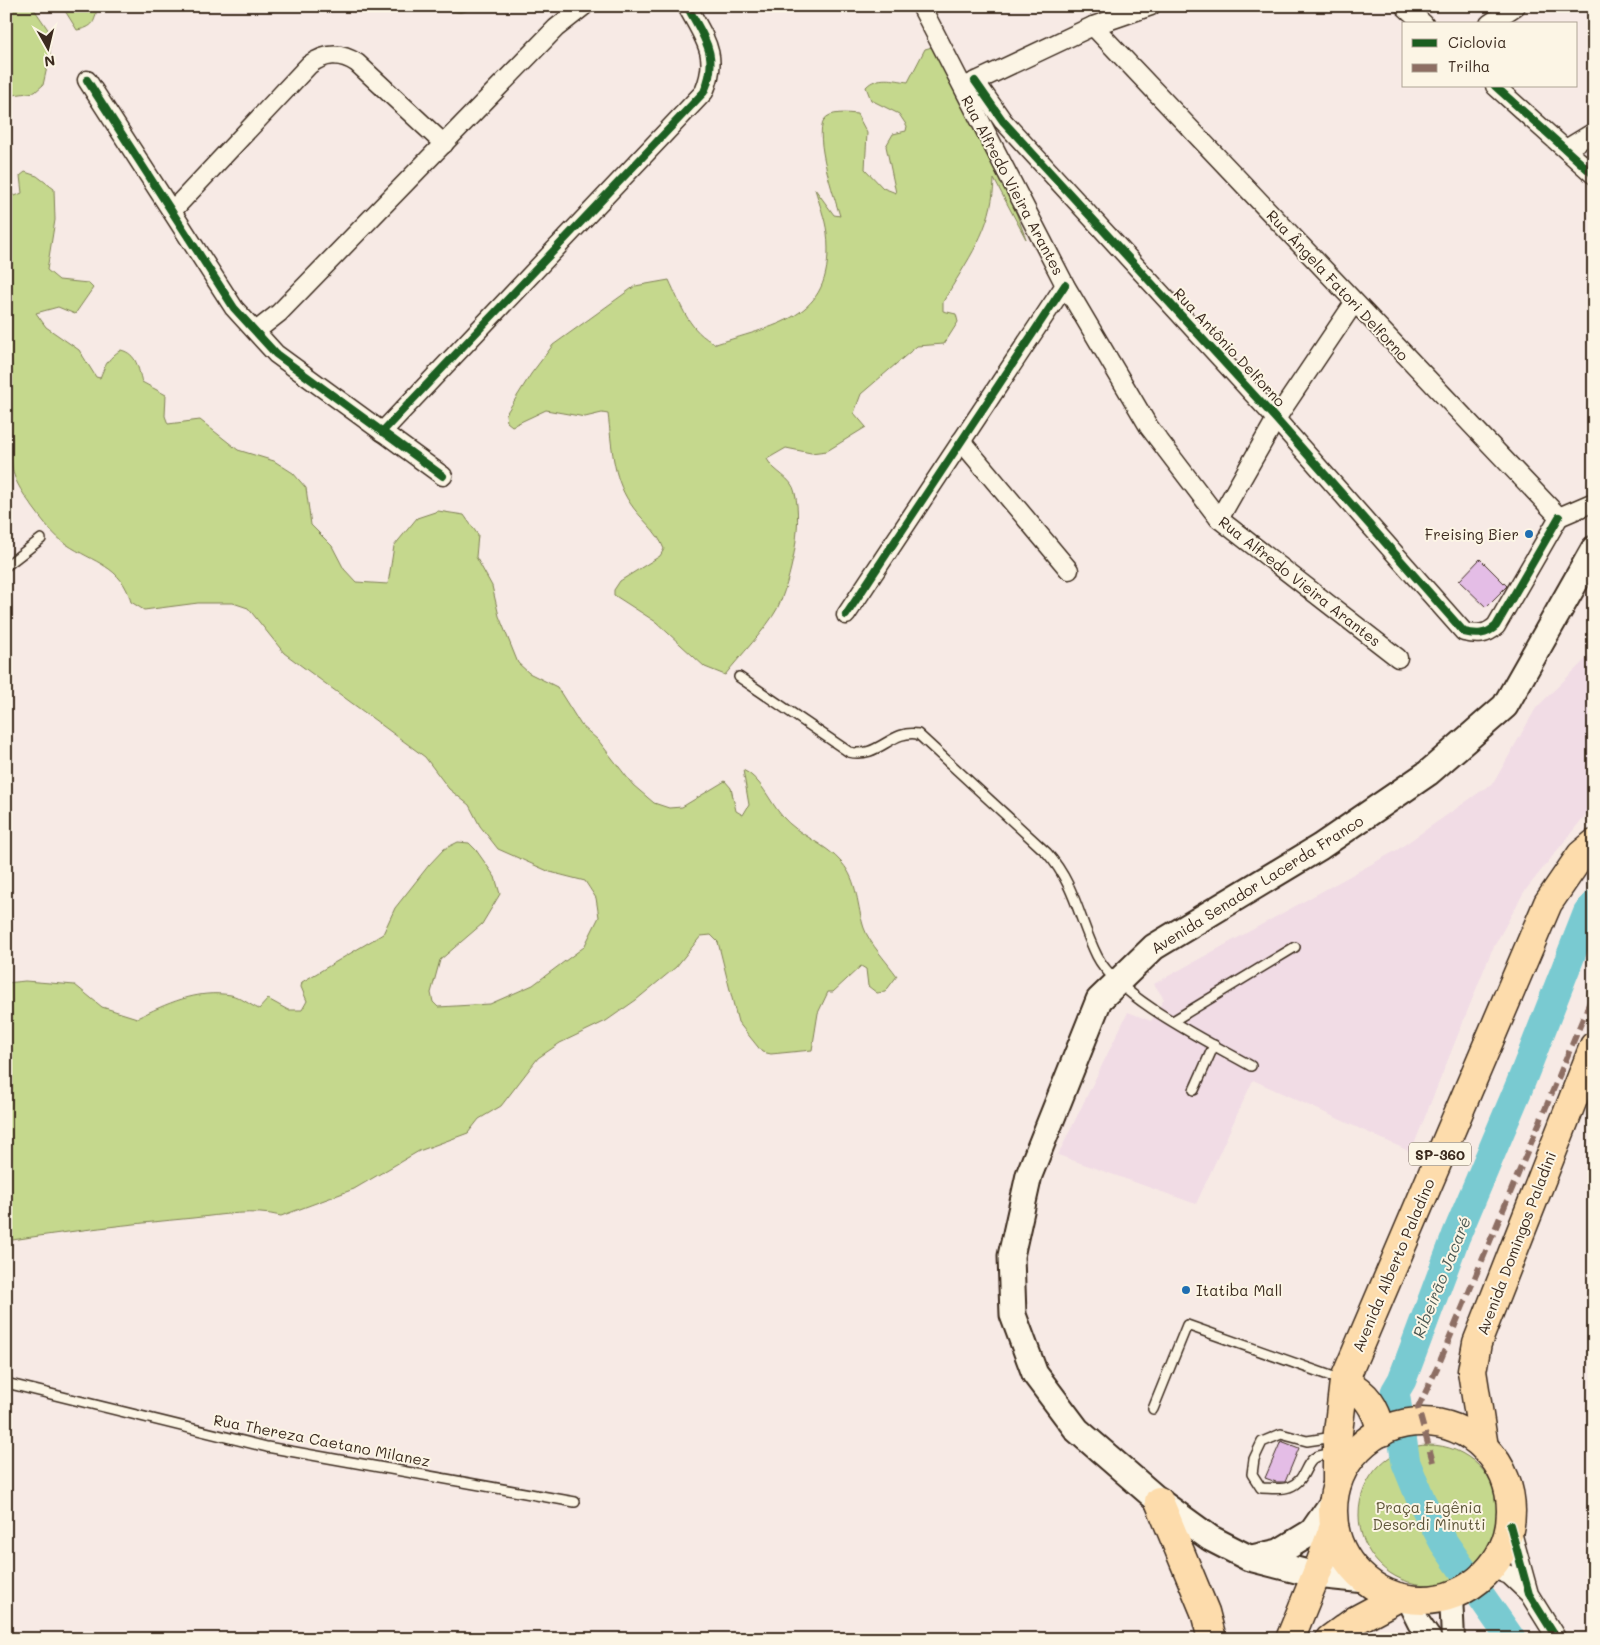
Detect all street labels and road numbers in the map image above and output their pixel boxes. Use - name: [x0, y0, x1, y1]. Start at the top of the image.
- street label: Rua Alfredo Vieira Arantes: [957, 92, 1069, 278]
- street label: Rua Ângela Fatori Delforno: [1263, 205, 1413, 365]
- street label: Rua Antônio Delforno: [1170, 283, 1290, 411]
- street label: Rua Alfredo Vieira Arantes: [1215, 511, 1385, 651]
- street label: Avenida Senador Lacerda Franco: [1147, 810, 1367, 958]
- road number: SP-360: [1409, 1142, 1471, 1166]
- street label: Avenida Domingos Paladini: [1472, 1148, 1560, 1338]
- street label: Avenida Alberto Paladino: [1347, 1175, 1439, 1355]
- street label: Rua Thereza Caetano Milanez: [212, 1409, 432, 1471]

